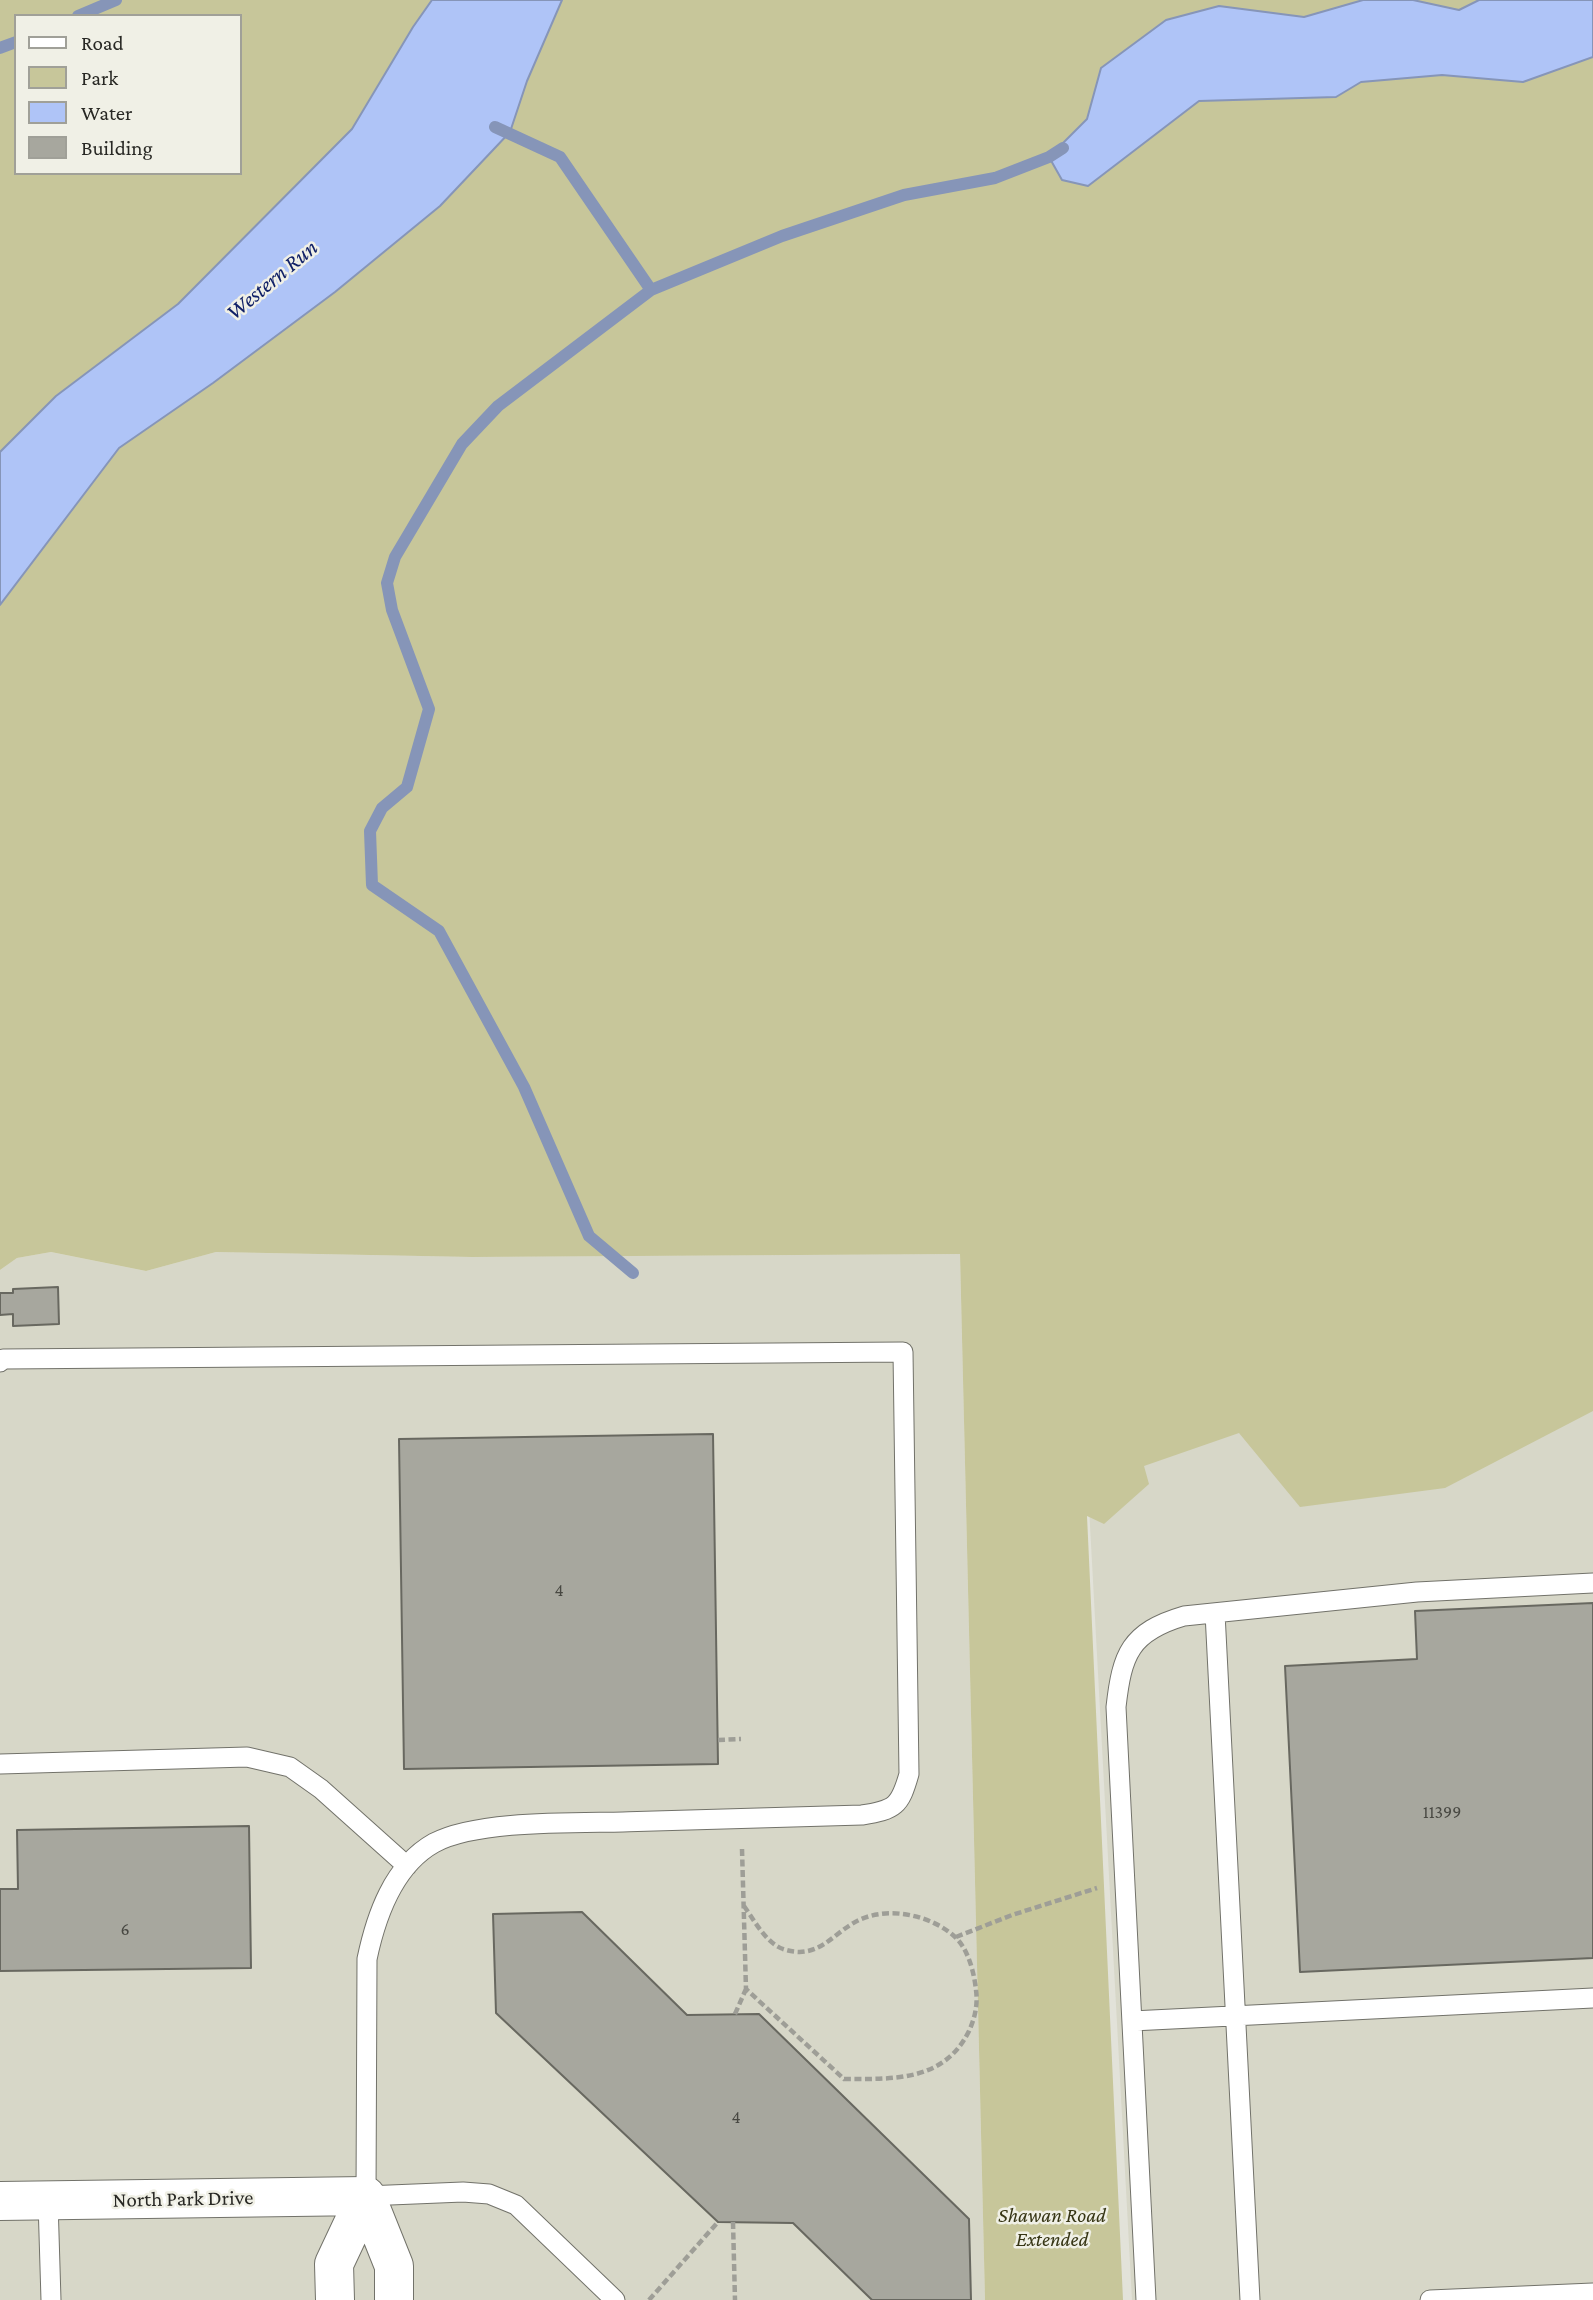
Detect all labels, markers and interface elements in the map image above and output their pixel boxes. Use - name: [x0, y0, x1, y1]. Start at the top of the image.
- legend: [14, 14, 242, 175]
- text: Road: [81, 31, 124, 55]
- text: Park: [81, 66, 118, 90]
- text: Water: [81, 101, 133, 125]
- text: Building: [81, 136, 153, 160]
- water label: Western Run: [221, 234, 323, 326]
- house number: 4: [554, 1579, 564, 1601]
- house number: 11399: [1423, 1801, 1461, 1823]
- house number: 6: [120, 1918, 130, 1940]
- house number: 4: [731, 2106, 741, 2128]
- street label: North Park Drive: [112, 2185, 254, 2213]
- park label: Shawan Road Extended: [998, 2203, 1106, 2253]

